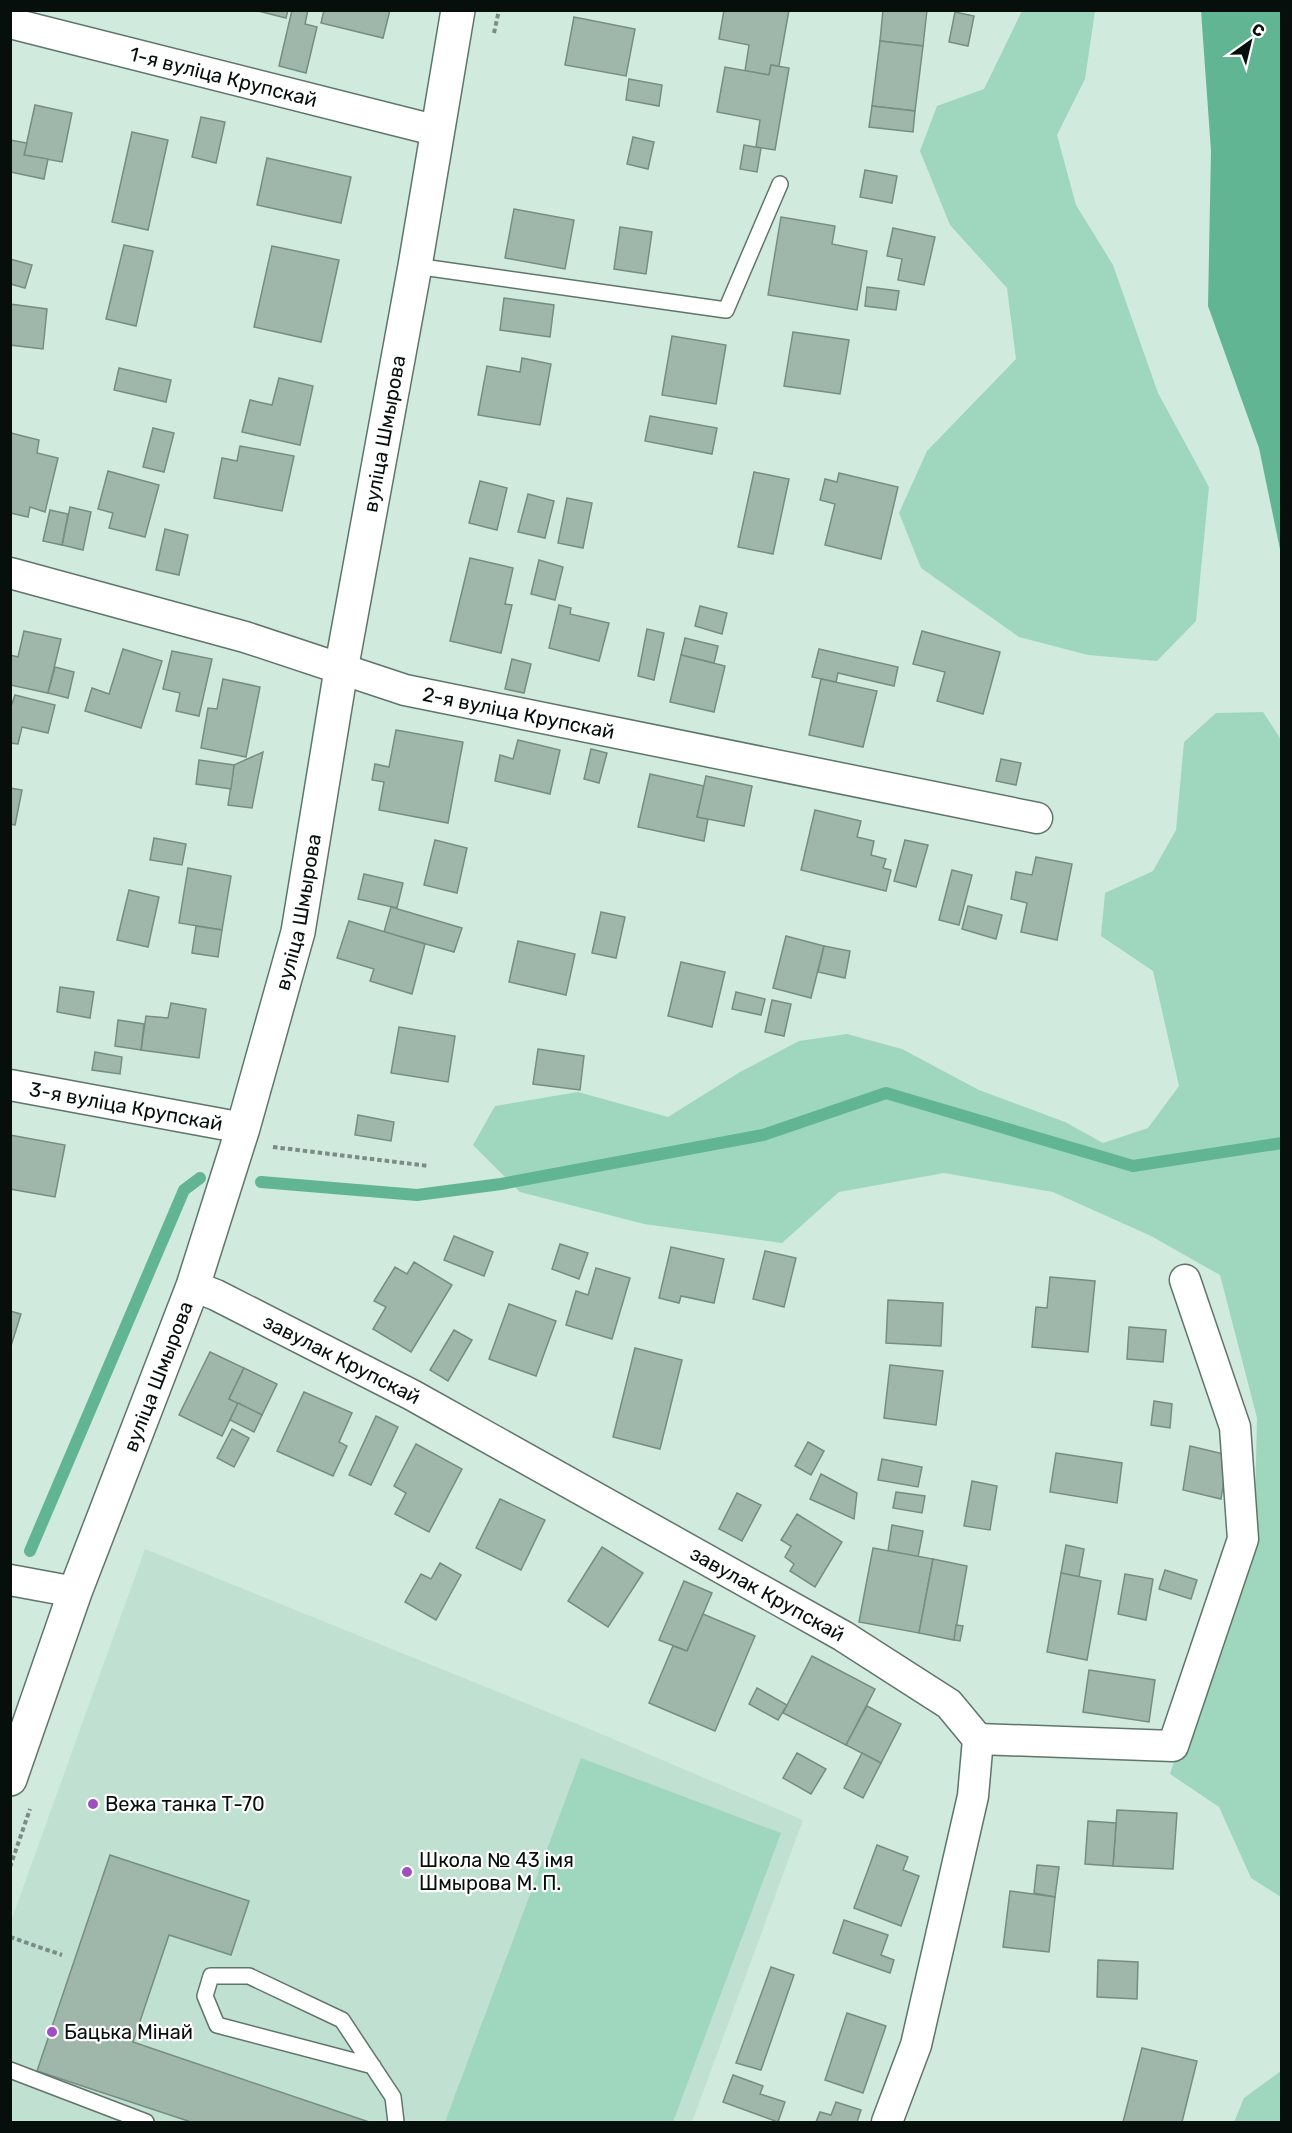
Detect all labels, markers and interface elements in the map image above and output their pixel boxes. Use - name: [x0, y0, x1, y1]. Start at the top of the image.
- north arrow: [1220, 12, 1280, 72]
- text: С: [1248, 19, 1268, 41]
- street label: 1-я вуліца Крупскай: [127, 42, 320, 112]
- street label: вуліца Шмырова: [358, 353, 410, 514]
- street label: 2-я вуліца Крупскай: [420, 682, 617, 744]
- street label: вуліца Шмырова: [270, 832, 326, 993]
- street label: 3-я вуліца Крупскай: [27, 1077, 225, 1136]
- street label: вуліца Шмырова: [118, 1298, 198, 1455]
- street label: завулак Крупскай: [259, 1309, 425, 1409]
- street label: завулак Крупскай: [686, 1541, 849, 1647]
- place label: Вежа танка Т-70: [105, 1792, 265, 1816]
- marker: Вежа танка Т-70: [86, 1797, 100, 1811]
- place label: Школа № 43 імя Шмырова М. П.: [419, 1848, 574, 1895]
- marker: Школа № 43 імя Шмырова М. П.: [400, 1865, 414, 1879]
- place label: Бацька Мінай: [64, 2020, 193, 2044]
- marker: Бацька Мінай: [45, 2025, 59, 2039]

